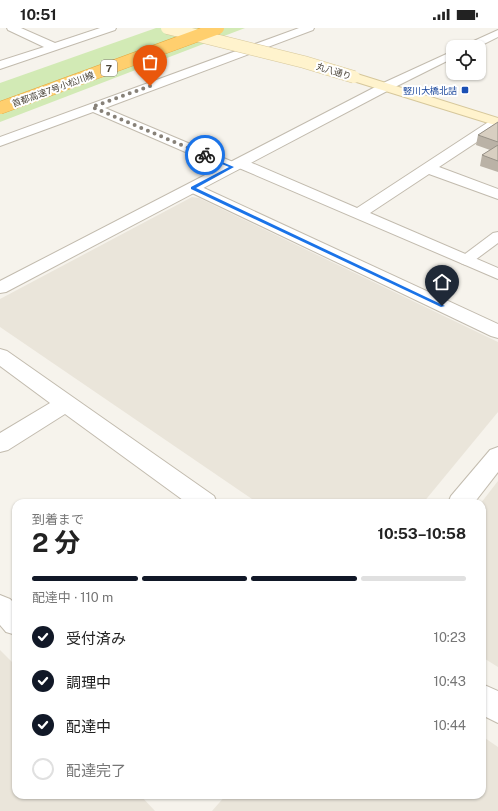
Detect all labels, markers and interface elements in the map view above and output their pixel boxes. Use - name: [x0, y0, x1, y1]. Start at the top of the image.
- text: 10:51: [20, 6, 57, 23]
- map controls: [446, 40, 486, 80]
- button: locate: [446, 40, 486, 80]
- pin: [133, 45, 167, 86]
- icon: bag: [139, 51, 161, 73]
- road number: 7: [101, 60, 117, 76]
- street label: 丸八通り: [315, 60, 353, 82]
- street label: 首都高速7号小松川線: [11, 69, 96, 109]
- place label: 竪川大橋北詰: [403, 85, 457, 96]
- marker: 竪川大橋北詰: [460, 85, 470, 95]
- courier: [185, 135, 225, 175]
- icon: bike: [194, 144, 216, 166]
- pin: [425, 265, 459, 306]
- icon: home: [431, 271, 453, 293]
- text: 到着まで: [32, 512, 84, 527]
- text: 10:53–10:58: [378, 525, 466, 542]
- text: 2 分: [32, 527, 80, 558]
- text: 配達中 · 110 m: [32, 590, 113, 605]
- icon: check: [32, 626, 54, 648]
- text: 受付済み: [66, 630, 126, 647]
- text: 10:23: [434, 630, 466, 645]
- icon: check: [32, 670, 54, 692]
- text: 調理中: [66, 674, 111, 691]
- text: 10:43: [434, 674, 466, 689]
- icon: check: [32, 714, 54, 736]
- text: 配達中: [66, 718, 111, 735]
- text: 10:44: [434, 718, 466, 733]
- text: 配達完了: [66, 762, 126, 779]

